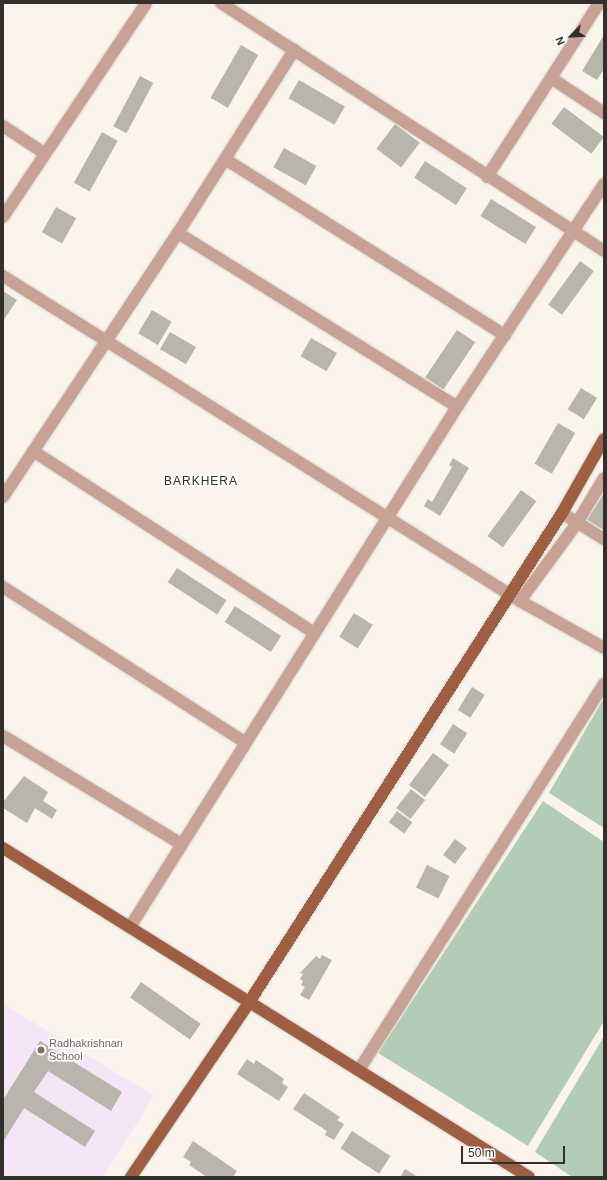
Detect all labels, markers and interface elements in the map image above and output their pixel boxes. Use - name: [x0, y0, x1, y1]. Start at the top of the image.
- north arrow: [551, 16, 591, 56]
- text: N: [553, 35, 567, 47]
- district label: BARKHERA: [164, 475, 238, 489]
- place label: Radhakrishnan School: [49, 1037, 123, 1063]
- marker: Radhakrishnan School: [36, 1045, 46, 1055]
- scale bar: [463, 1138, 567, 1164]
- text: 50 m: [468, 1146, 495, 1160]

